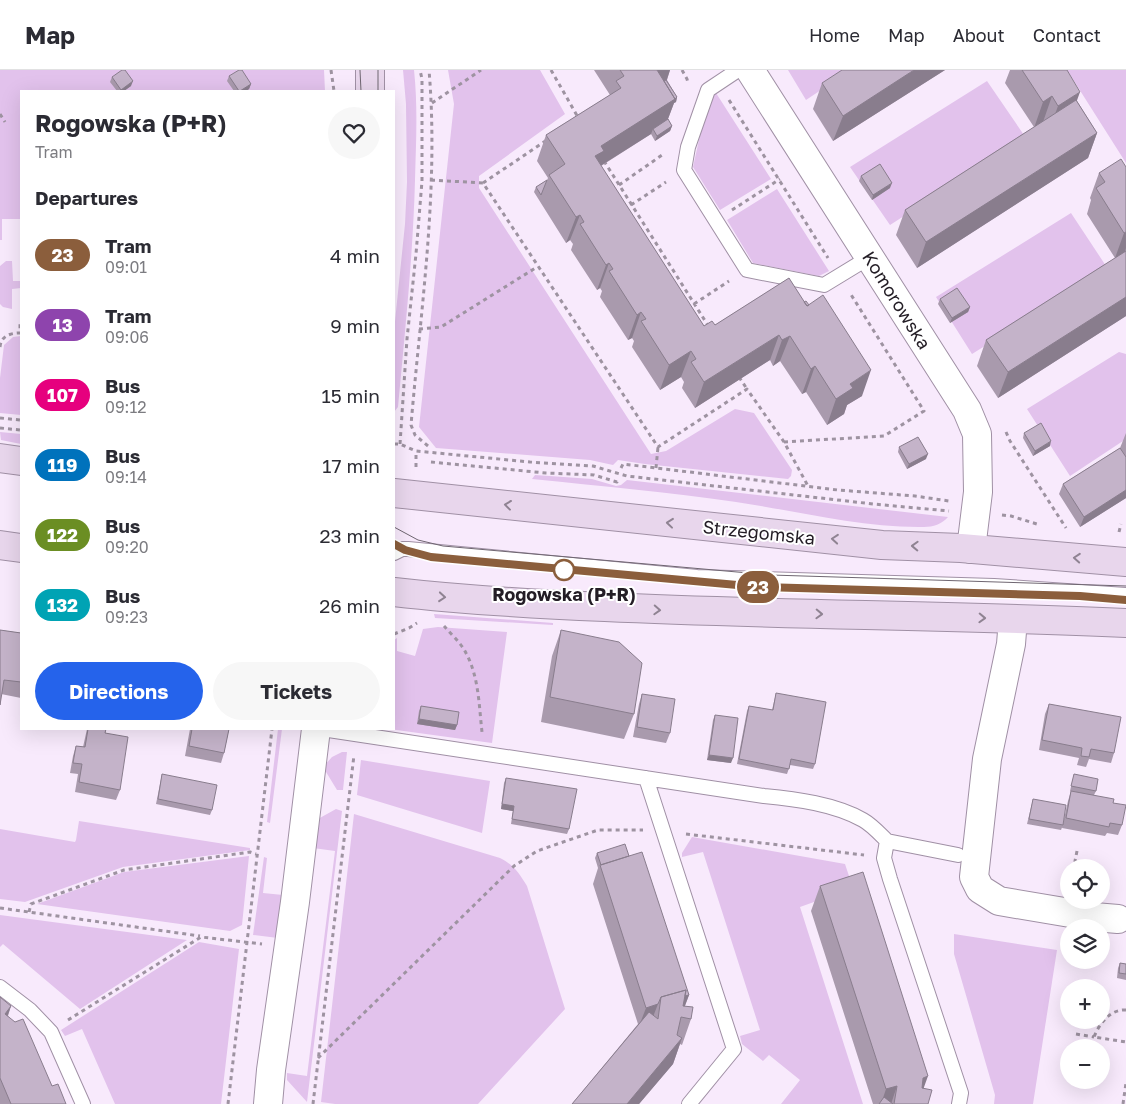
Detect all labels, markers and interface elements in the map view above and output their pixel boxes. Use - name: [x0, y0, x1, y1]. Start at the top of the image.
- text: Map: [25, 20, 75, 49]
- text: Home: [809, 24, 860, 46]
- text: Map: [888, 24, 925, 46]
- text: About: [953, 24, 1005, 46]
- text: Contact: [1033, 24, 1101, 46]
- button: heart: [328, 107, 380, 159]
- text: Rogowska (P+R): [35, 108, 227, 137]
- text: Tram: [35, 142, 73, 162]
- text: Departures: [35, 186, 138, 209]
- text: Tram: [105, 234, 151, 257]
- text: 23: [52, 244, 73, 266]
- text: 4 min: [330, 244, 380, 267]
- street label: Komorowska: [858, 247, 936, 353]
- text: 09:01: [105, 257, 147, 277]
- text: Tram: [105, 304, 151, 327]
- text: 13: [52, 314, 73, 336]
- text: 9 min: [330, 314, 380, 337]
- text: 09:06: [105, 327, 149, 347]
- text: Bus: [105, 374, 140, 397]
- text: 107: [47, 384, 78, 406]
- text: 15 min: [321, 384, 380, 407]
- text: 09:12: [105, 397, 146, 417]
- text: Bus: [105, 444, 140, 467]
- text: 119: [48, 454, 77, 476]
- text: 17 min: [322, 454, 380, 477]
- text: 09:14: [105, 467, 147, 487]
- one-way arrow: [504, 500, 512, 511]
- text: Bus: [105, 514, 140, 537]
- street label: Strzegomska: [702, 515, 816, 549]
- one-way arrow: [665, 518, 673, 529]
- text: 122: [47, 524, 78, 546]
- text: 23 min: [320, 524, 380, 547]
- one-way arrow: [831, 534, 839, 545]
- text: 09:20: [105, 537, 149, 557]
- one-way arrow: [911, 541, 919, 552]
- one-way arrow: [1073, 553, 1081, 564]
- marker: Rogowska (P+R): [553, 559, 575, 581]
- line badge: 23: [736, 571, 780, 603]
- text: 23: [747, 576, 769, 598]
- place label: Rogowska (P+R): [492, 583, 636, 605]
- text: Bus: [105, 584, 140, 607]
- one-way arrow: [439, 591, 447, 602]
- text: 132: [47, 594, 78, 616]
- text: 26 min: [319, 594, 380, 617]
- one-way arrow: [653, 604, 661, 615]
- text: 09:23: [105, 607, 148, 627]
- one-way arrow: [816, 609, 824, 619]
- one-way arrow: [978, 613, 986, 623]
- button: Directions: [35, 662, 203, 720]
- button: Tickets: [213, 662, 380, 720]
- map controls: [1060, 859, 1110, 1089]
- button: locate: [1060, 859, 1110, 909]
- button: layers: [1060, 919, 1110, 969]
- button: +: [1060, 979, 1110, 1029]
- button: −: [1060, 1039, 1110, 1089]

